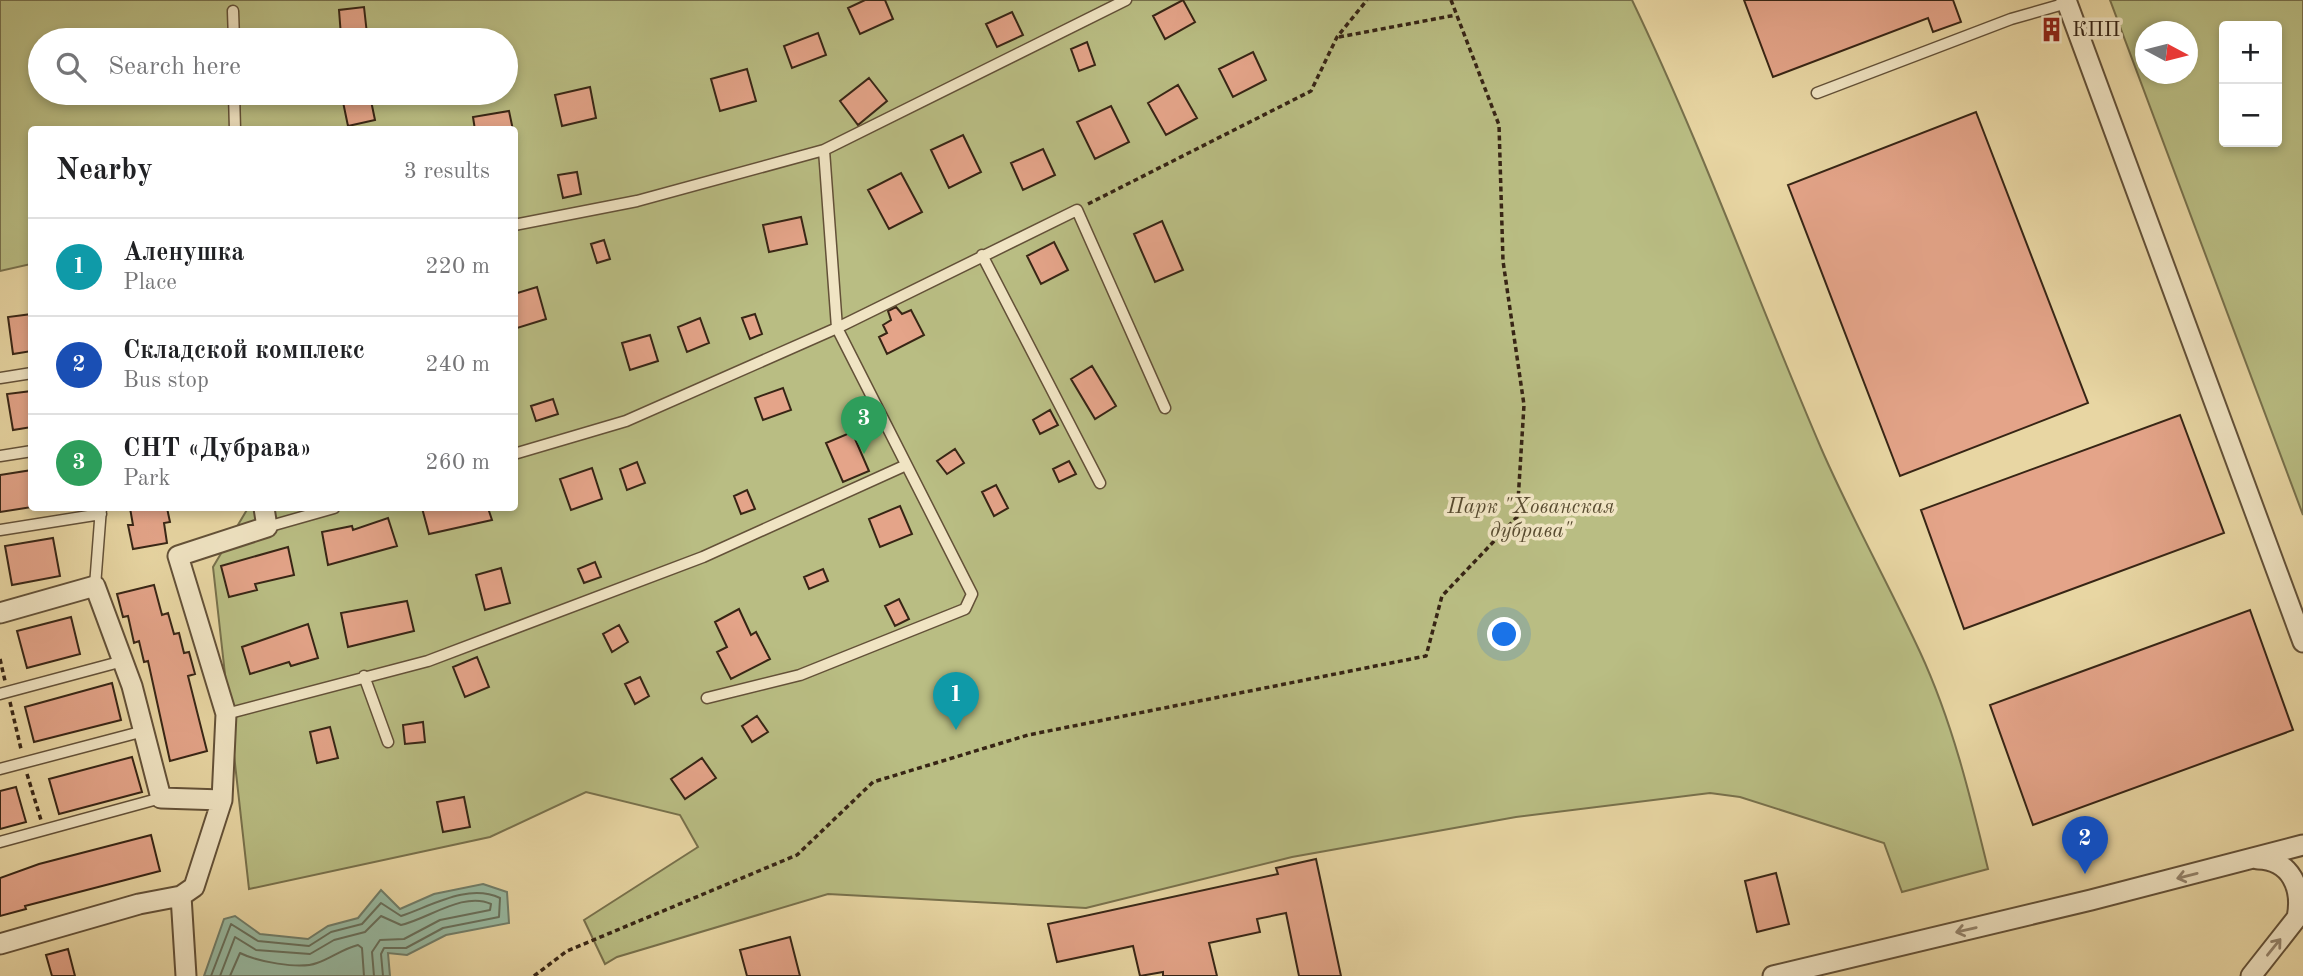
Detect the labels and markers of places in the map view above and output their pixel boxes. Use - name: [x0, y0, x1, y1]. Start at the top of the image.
- building icon: КПП: [2038, 16, 2066, 44]
- place label: КПП: [2072, 20, 2120, 41]
- pin: 3: [841, 396, 887, 454]
- pin: 1: [933, 672, 979, 730]
- pin: 2: [2062, 816, 2108, 874]

